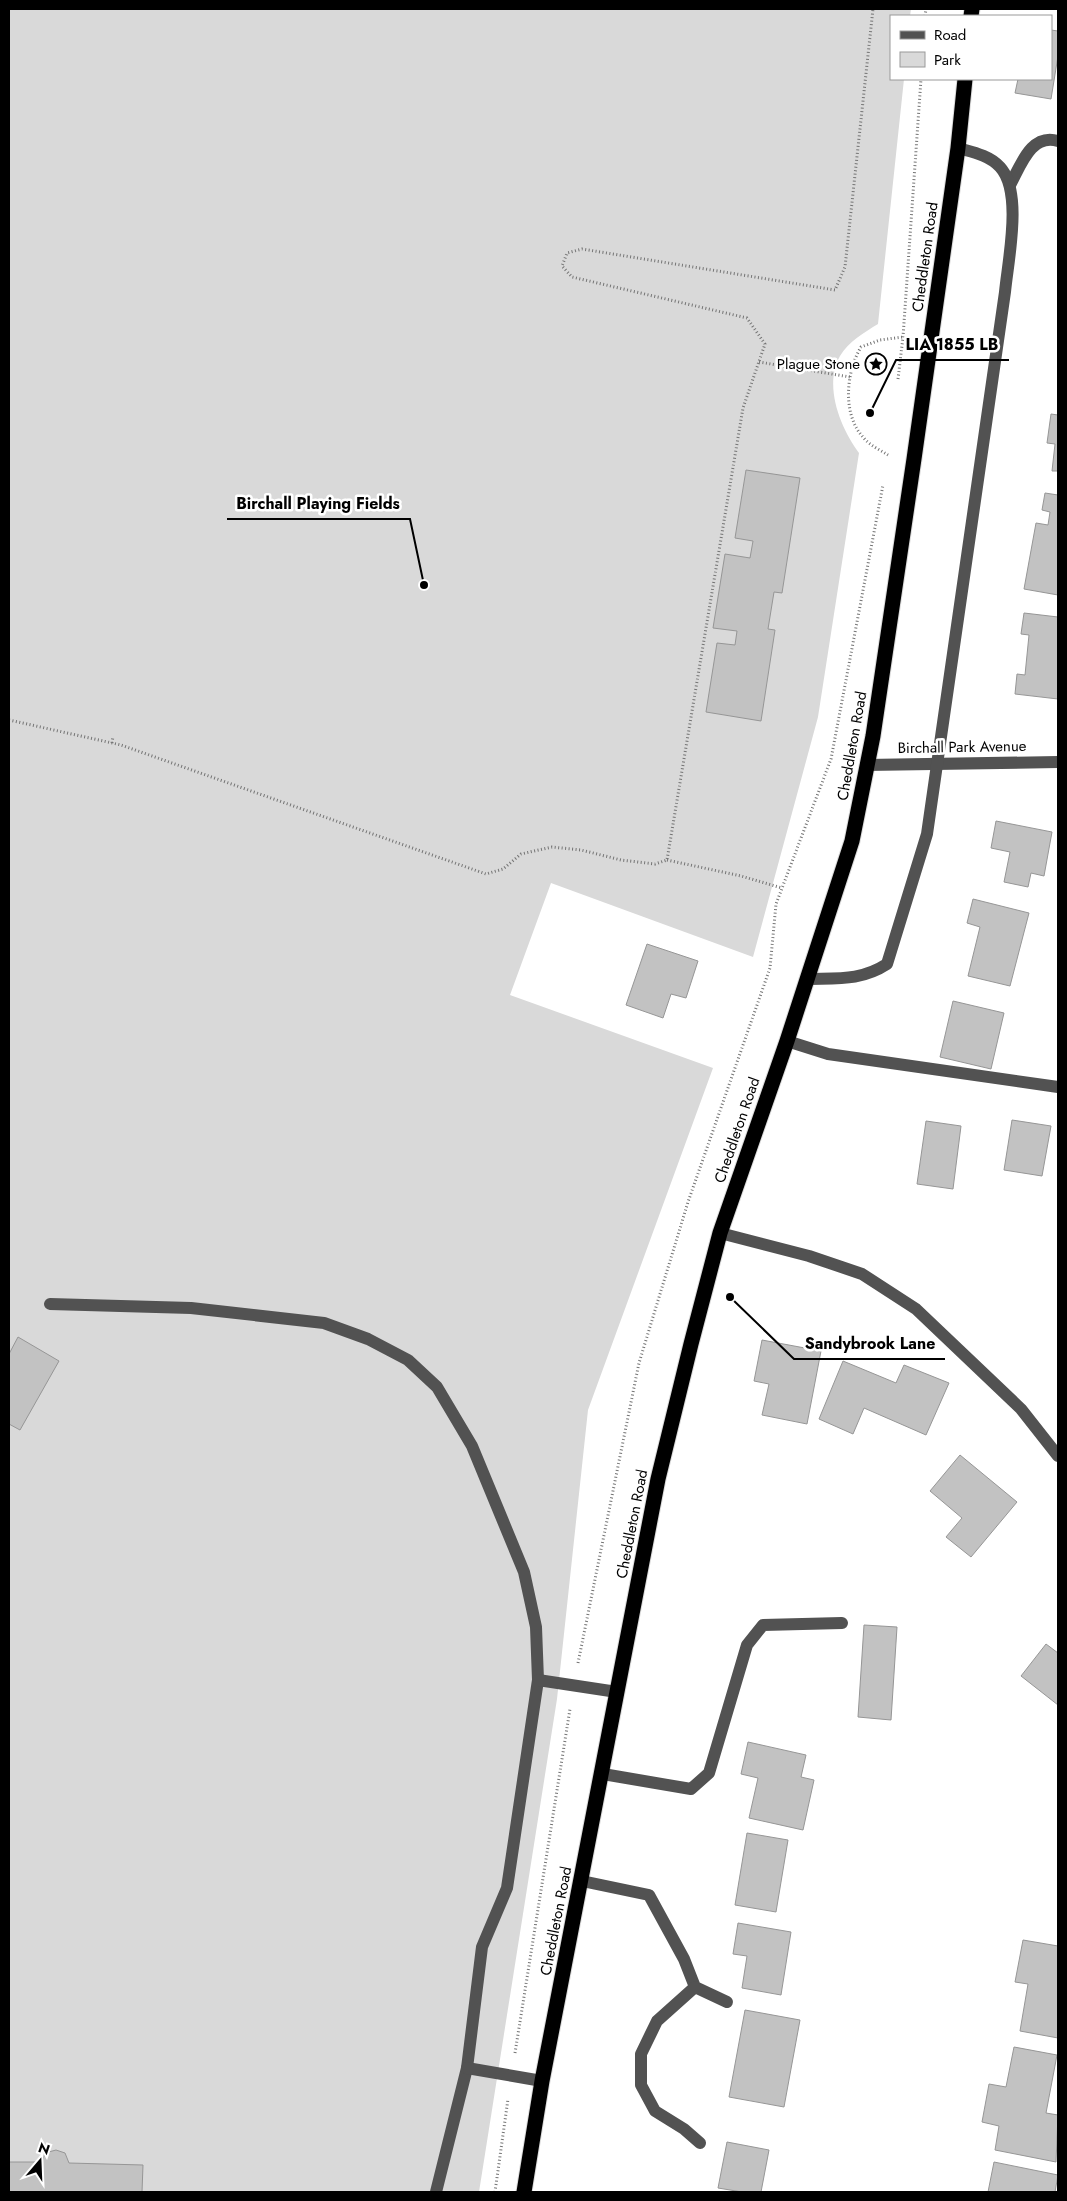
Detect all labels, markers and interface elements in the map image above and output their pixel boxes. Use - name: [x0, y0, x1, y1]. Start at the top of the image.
- legend: [890, 15, 1052, 80]
- text: Road: [934, 24, 966, 46]
- text: Park: [934, 49, 961, 71]
- street label: Cheddleton Road: [906, 201, 944, 313]
- callout: LIA 1855 LB: [896, 329, 1009, 360]
- text: LIA 1855 LB: [906, 333, 998, 356]
- place icon: Plague Stone: [864, 352, 888, 376]
- place label: Plague Stone: [777, 353, 860, 375]
- callout: Birchall Playing Fields: [227, 488, 410, 519]
- text: Birchall Playing Fields: [236, 492, 400, 515]
- street label: Cheddleton Road: [832, 690, 872, 802]
- street label: Birchall Park Avenue: [897, 735, 1027, 759]
- street label: Cheddleton Road: [709, 1074, 765, 1186]
- callout: Sandybrook Lane: [794, 1328, 945, 1359]
- text: Sandybrook Lane: [805, 1332, 935, 1355]
- street label: Cheddleton Road: [611, 1468, 653, 1580]
- street label: Cheddleton Road: [535, 1865, 577, 1977]
- north arrow: [15, 2136, 65, 2186]
- text: N: [36, 2137, 53, 2160]

